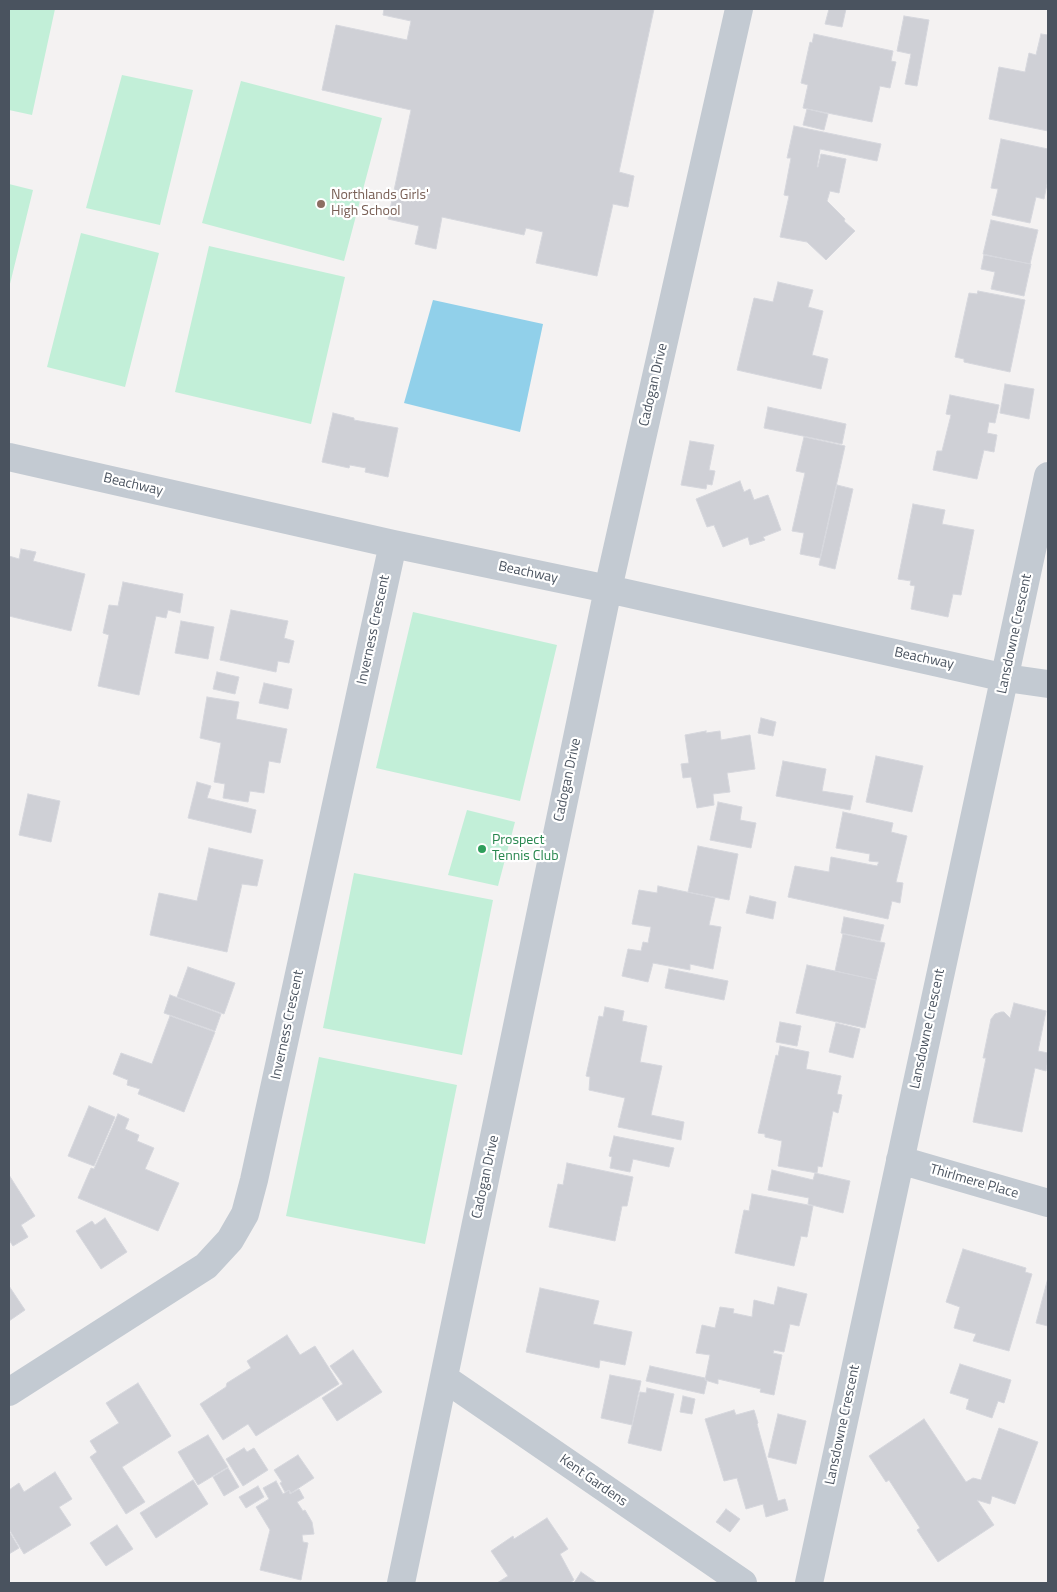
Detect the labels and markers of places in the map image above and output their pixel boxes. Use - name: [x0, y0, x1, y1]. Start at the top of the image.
- place label: Northlands Girls' High School: [331, 188, 429, 220]
- marker: Northlands Girls' High School: [315, 198, 327, 210]
- place label: Prospect Tennis Club: [492, 833, 558, 866]
- marker: Prospect Tennis Club: [476, 843, 488, 855]

